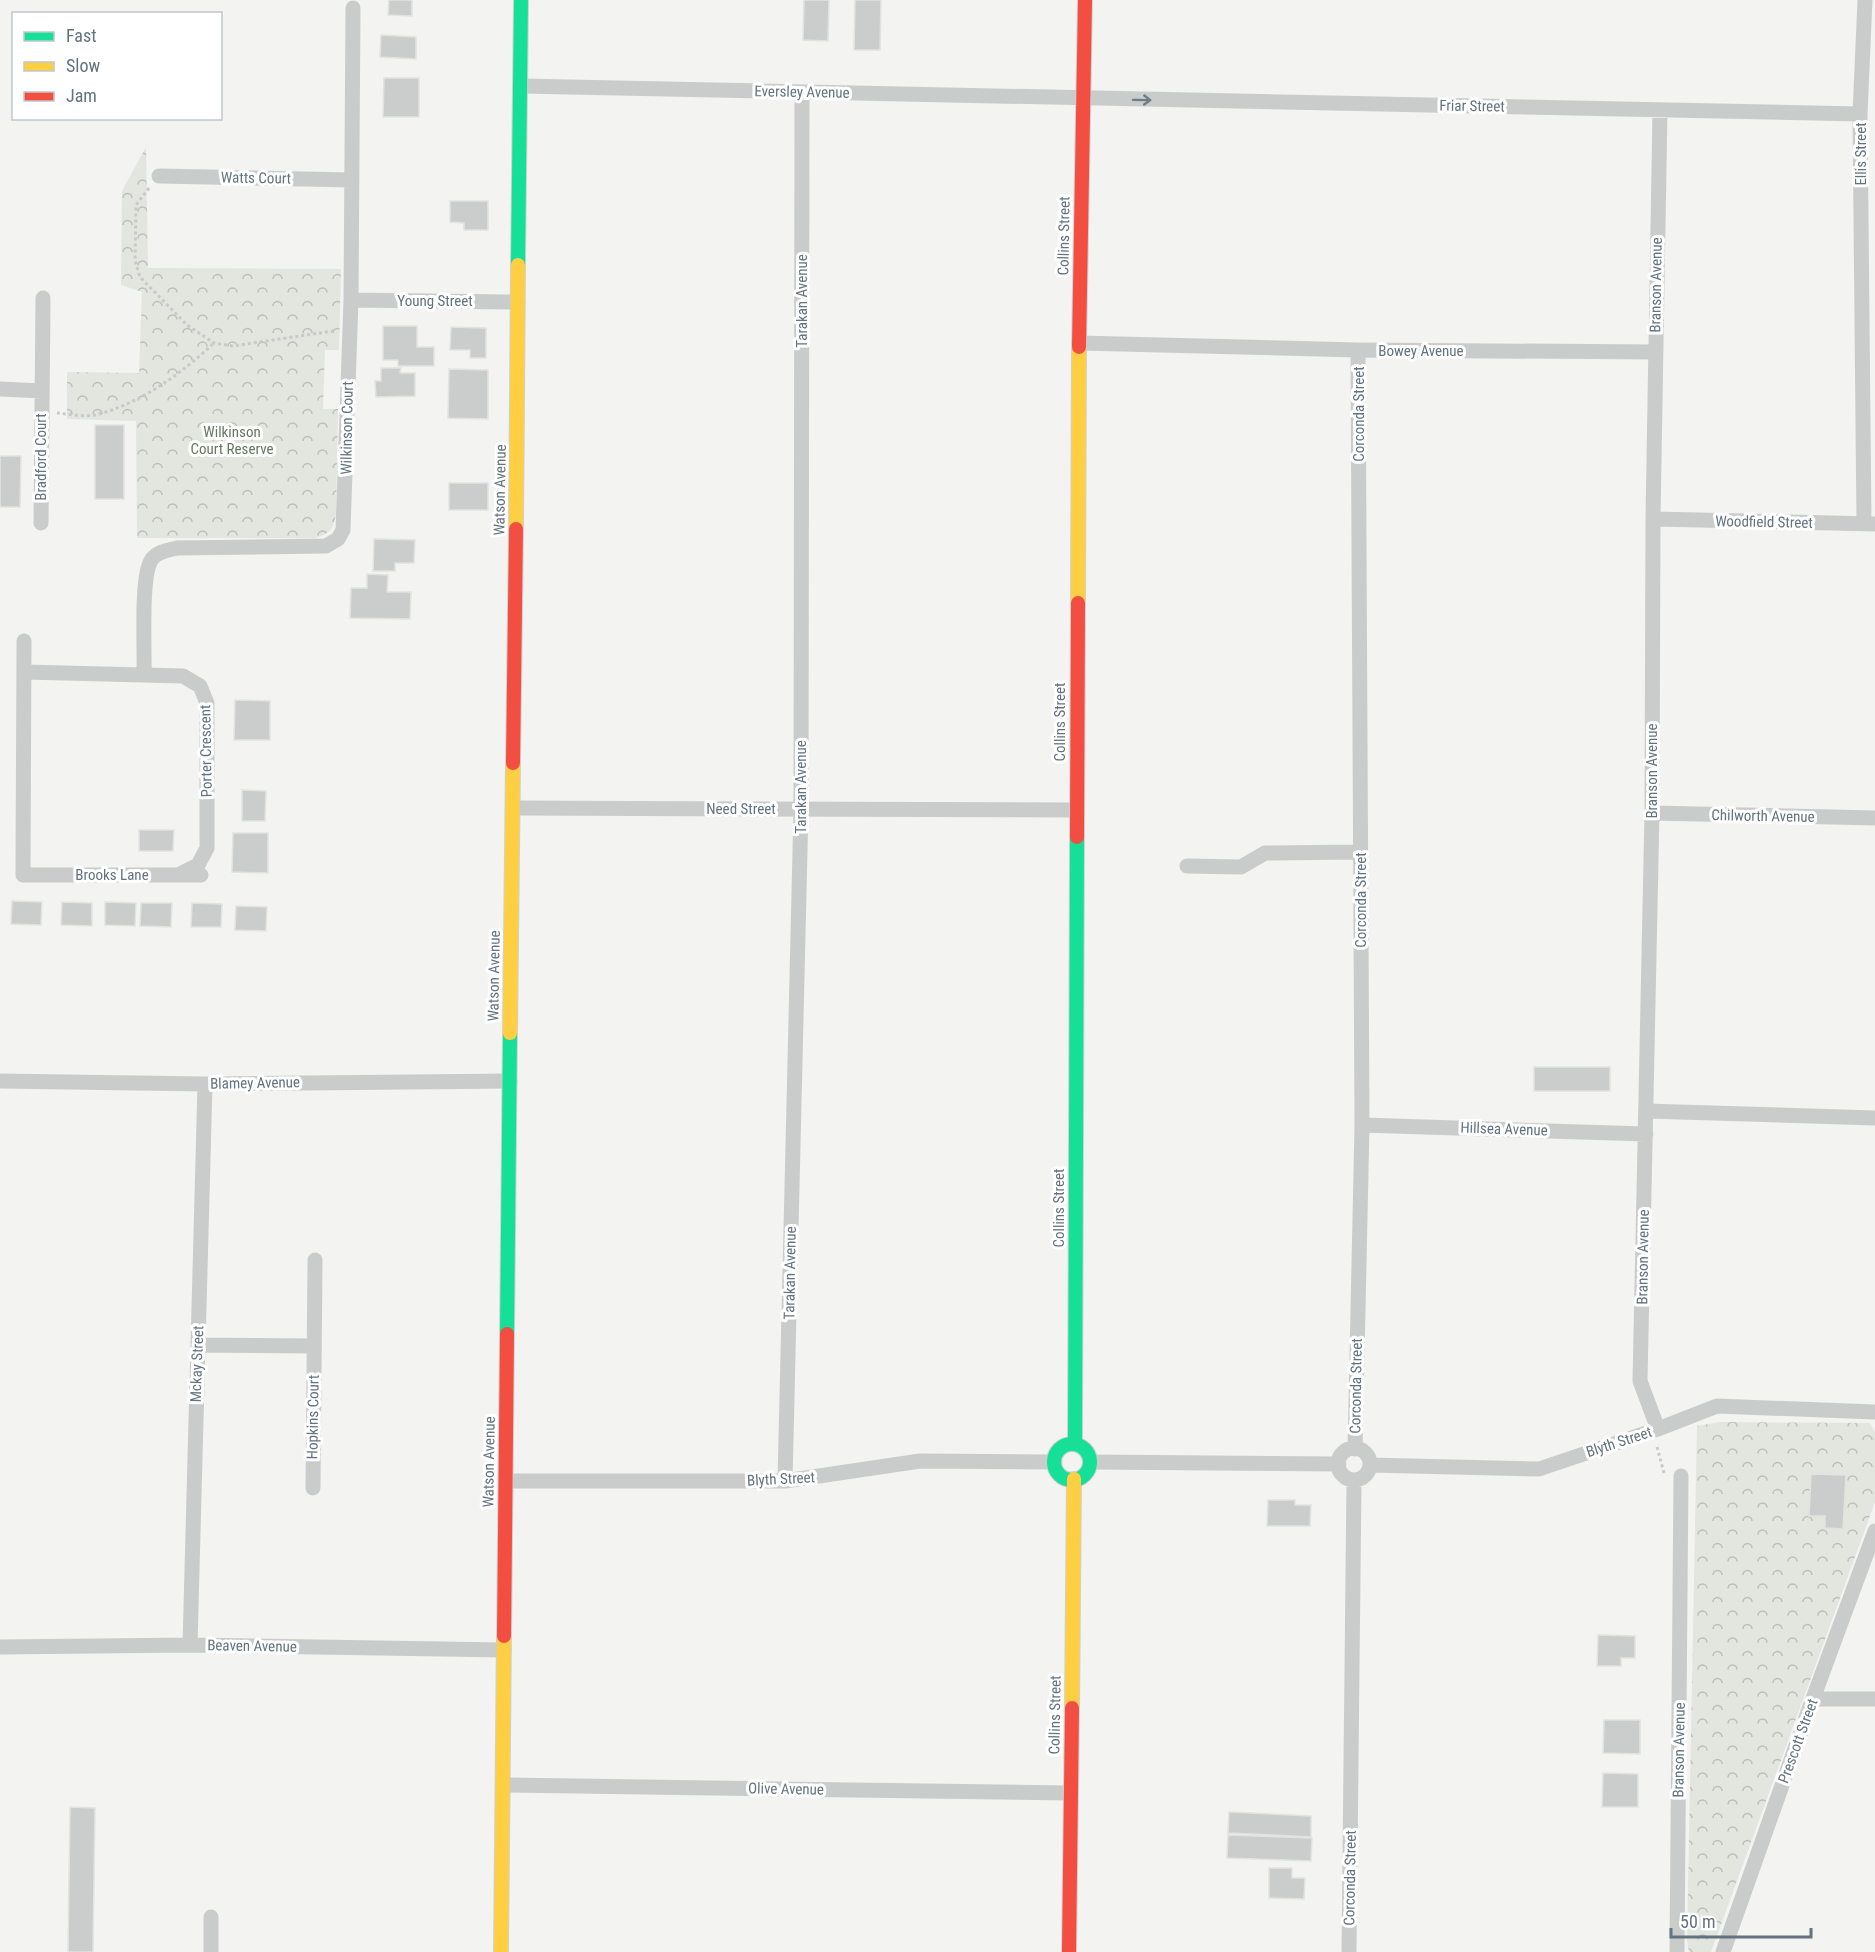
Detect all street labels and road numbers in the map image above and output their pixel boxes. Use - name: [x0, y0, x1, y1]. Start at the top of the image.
- street label: Eversley Avenue: [754, 82, 850, 102]
- street label: Friar Street: [1439, 96, 1505, 116]
- street label: Ellis Street: [1852, 122, 1870, 186]
- street label: Watts Court: [221, 168, 291, 188]
- street label: Collins Street: [1054, 196, 1074, 276]
- street label: Branson Avenue: [1646, 237, 1666, 333]
- street label: Tarakan Avenue: [793, 254, 811, 348]
- street label: Young Street: [397, 292, 473, 310]
- street label: Bowey Avenue: [1378, 342, 1464, 360]
- street label: Corconda Street: [1350, 366, 1368, 462]
- street label: Wilkinson Court: [337, 381, 357, 475]
- street label: Bradford Court: [32, 413, 50, 501]
- street label: Watson Avenue: [490, 444, 510, 536]
- street label: Woodfield Street: [1715, 512, 1813, 532]
- street label: Collins Street: [1051, 682, 1069, 762]
- street label: Porter Crescent: [196, 705, 216, 797]
- street label: Branson Avenue: [1643, 723, 1661, 819]
- street label: Tarakan Avenue: [792, 740, 810, 834]
- street label: Need Street: [706, 800, 776, 818]
- street label: Chilworth Avenue: [1711, 806, 1815, 826]
- street label: Corconda Street: [1352, 852, 1370, 948]
- street label: Brooks Lane: [75, 866, 149, 884]
- street label: Watson Avenue: [484, 930, 504, 1022]
- street label: Blamey Avenue: [210, 1073, 300, 1093]
- street label: Hillsea Avenue: [1460, 1118, 1548, 1140]
- street label: Collins Street: [1050, 1168, 1068, 1248]
- street label: Branson Avenue: [1633, 1209, 1653, 1305]
- street label: Tarakan Avenue: [780, 1226, 800, 1320]
- street label: Mckay Street: [187, 1325, 207, 1403]
- street label: Corconda Street: [1346, 1338, 1366, 1434]
- street label: Hopkins Court: [303, 1375, 323, 1459]
- street label: Watson Avenue: [479, 1416, 499, 1508]
- street label: Blyth Street: [1584, 1423, 1654, 1461]
- street label: Blyth Street: [746, 1468, 816, 1490]
- street label: Beaven Avenue: [207, 1636, 297, 1656]
- street label: Collins Street: [1045, 1675, 1065, 1755]
- street label: Prescott Street: [1774, 1696, 1822, 1786]
- street label: Branson Avenue: [1669, 1702, 1689, 1798]
- street label: Olive Avenue: [748, 1779, 824, 1799]
- street label: Corconda Street: [1340, 1830, 1360, 1926]

